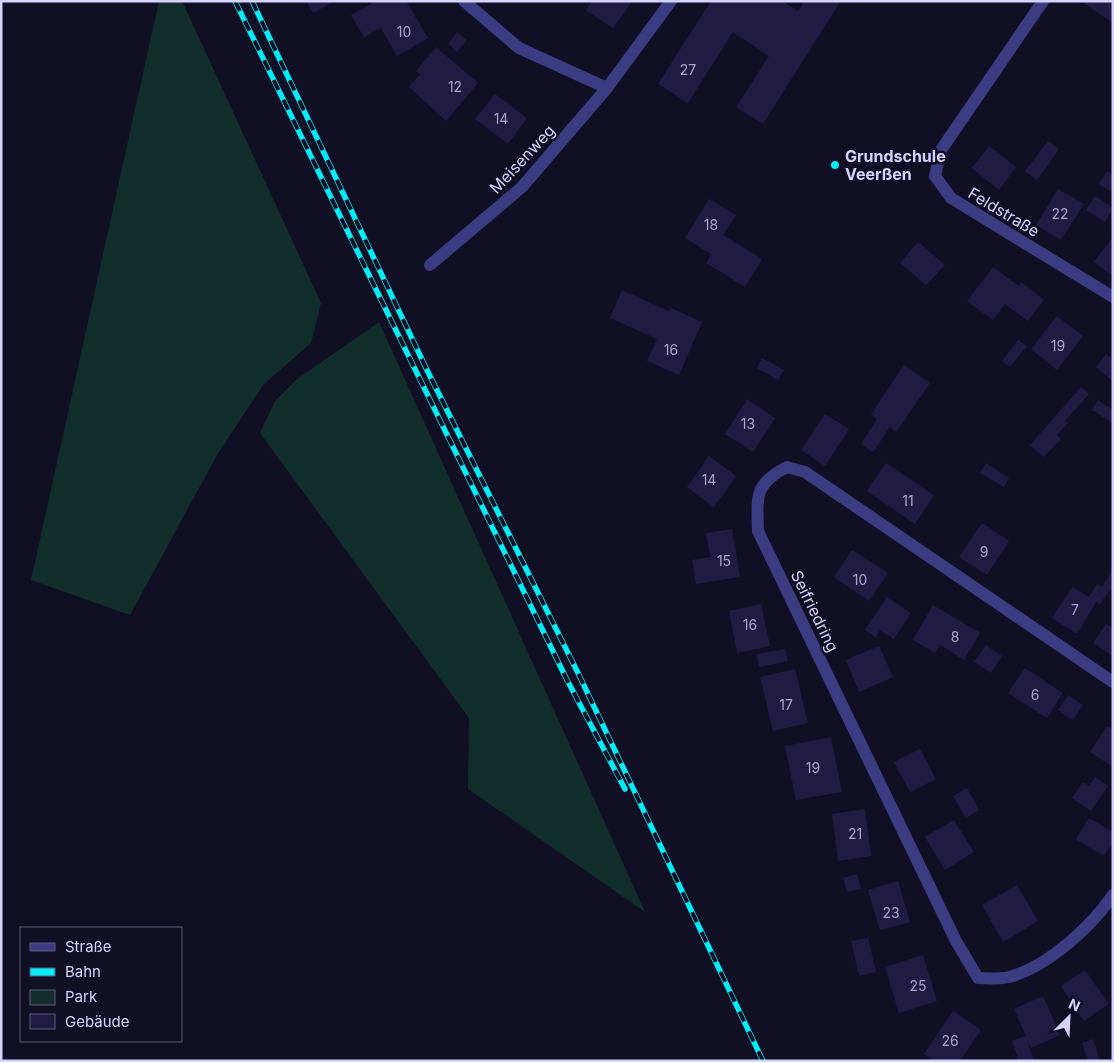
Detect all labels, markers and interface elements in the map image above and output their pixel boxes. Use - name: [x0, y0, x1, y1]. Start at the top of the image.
- house number: 10: [397, 23, 411, 40]
- house number: 27: [680, 61, 696, 78]
- house number: 12: [448, 78, 462, 95]
- house number: 14: [494, 110, 508, 127]
- street label: Meisenweg: [485, 120, 559, 198]
- place label: Grundschule Veerßen: [845, 146, 946, 184]
- marker: Grundschule Veerßen: [829, 159, 841, 171]
- street label: Feldstraße: [965, 183, 1043, 241]
- house number: 22: [1051, 205, 1069, 222]
- house number: 18: [704, 216, 718, 233]
- house number: 19: [1051, 337, 1065, 354]
- house number: 16: [664, 341, 678, 358]
- house number: 13: [741, 415, 755, 432]
- house number: 14: [702, 471, 716, 488]
- house number: 11: [902, 492, 914, 509]
- house number: 9: [980, 543, 988, 560]
- house number: 15: [717, 552, 731, 569]
- street label: Seifriedring: [787, 567, 843, 655]
- house number: 10: [853, 571, 867, 588]
- house number: 7: [1071, 601, 1079, 618]
- house number: 16: [743, 616, 757, 633]
- house number: 8: [951, 628, 959, 645]
- house number: 6: [1031, 686, 1039, 703]
- house number: 17: [779, 696, 793, 713]
- house number: 19: [806, 759, 820, 776]
- house number: 21: [848, 825, 862, 842]
- house number: 23: [882, 904, 900, 921]
- legend: [20, 927, 182, 1042]
- text: Straße: [65, 937, 112, 956]
- text: Bahn: [65, 962, 101, 981]
- house number: 25: [909, 977, 927, 994]
- text: Park: [65, 987, 98, 1006]
- north arrow: [1044, 992, 1094, 1042]
- text: N: [1066, 995, 1083, 1015]
- text: Gebäude: [65, 1012, 130, 1031]
- house number: 26: [941, 1032, 959, 1049]

